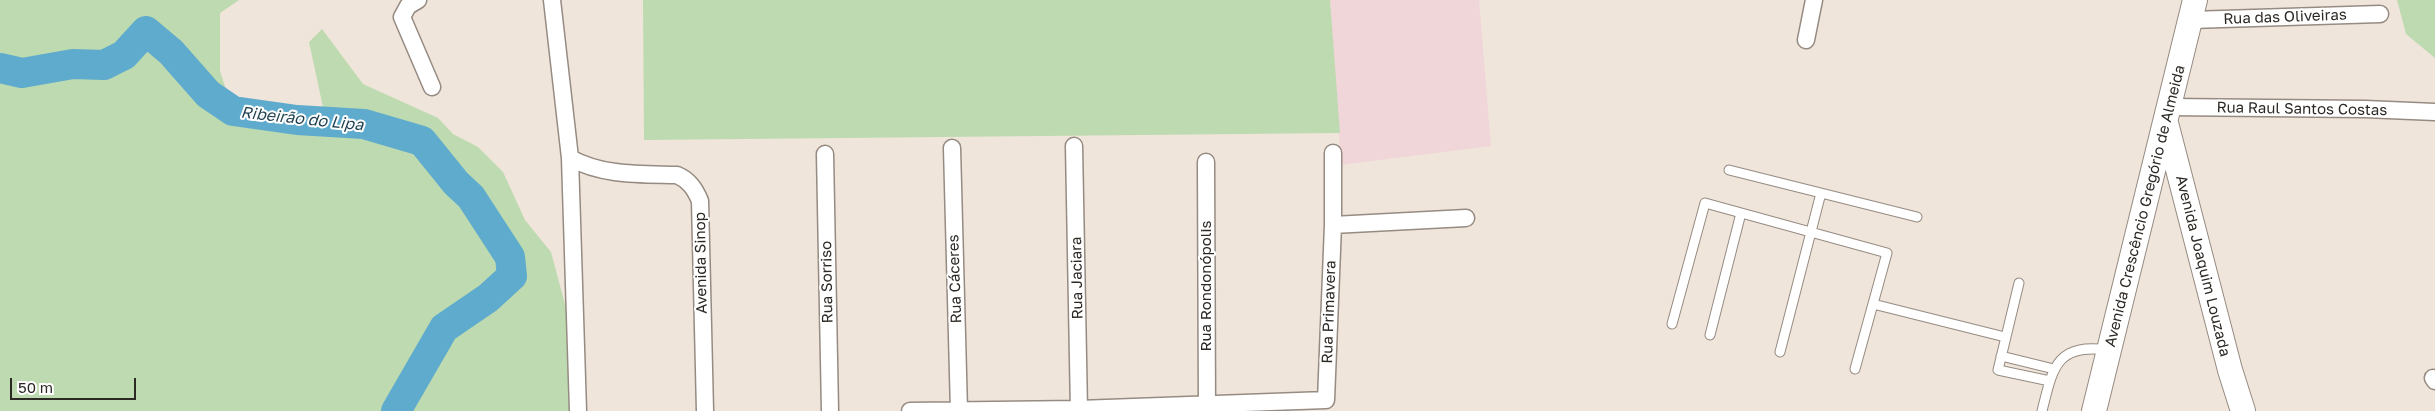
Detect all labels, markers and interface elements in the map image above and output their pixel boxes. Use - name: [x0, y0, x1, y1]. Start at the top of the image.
- street label: Rua das Oliveiras: [2223, 6, 2347, 28]
- street label: Avenida Crescêncio Gregório de Almeida: [2101, 63, 2189, 349]
- street label: Rua Raul Santos Costas: [2216, 99, 2388, 119]
- water label: Ribeirão do Lipa: [240, 103, 364, 135]
- street label: Avenida Joaquim Louzada: [2172, 174, 2234, 358]
- street label: Avenida Sinop: [691, 212, 711, 314]
- street label: Rua Rondonópolis: [1197, 221, 1215, 351]
- street label: Rua Cáceres: [944, 234, 966, 324]
- street label: Rua Jaciara: [1067, 236, 1087, 320]
- street label: Rua Sorriso: [817, 241, 837, 323]
- street label: Rua Primavera: [1318, 260, 1340, 364]
- scale bar: [12, 368, 139, 400]
- text: 50 m: [18, 378, 53, 396]

